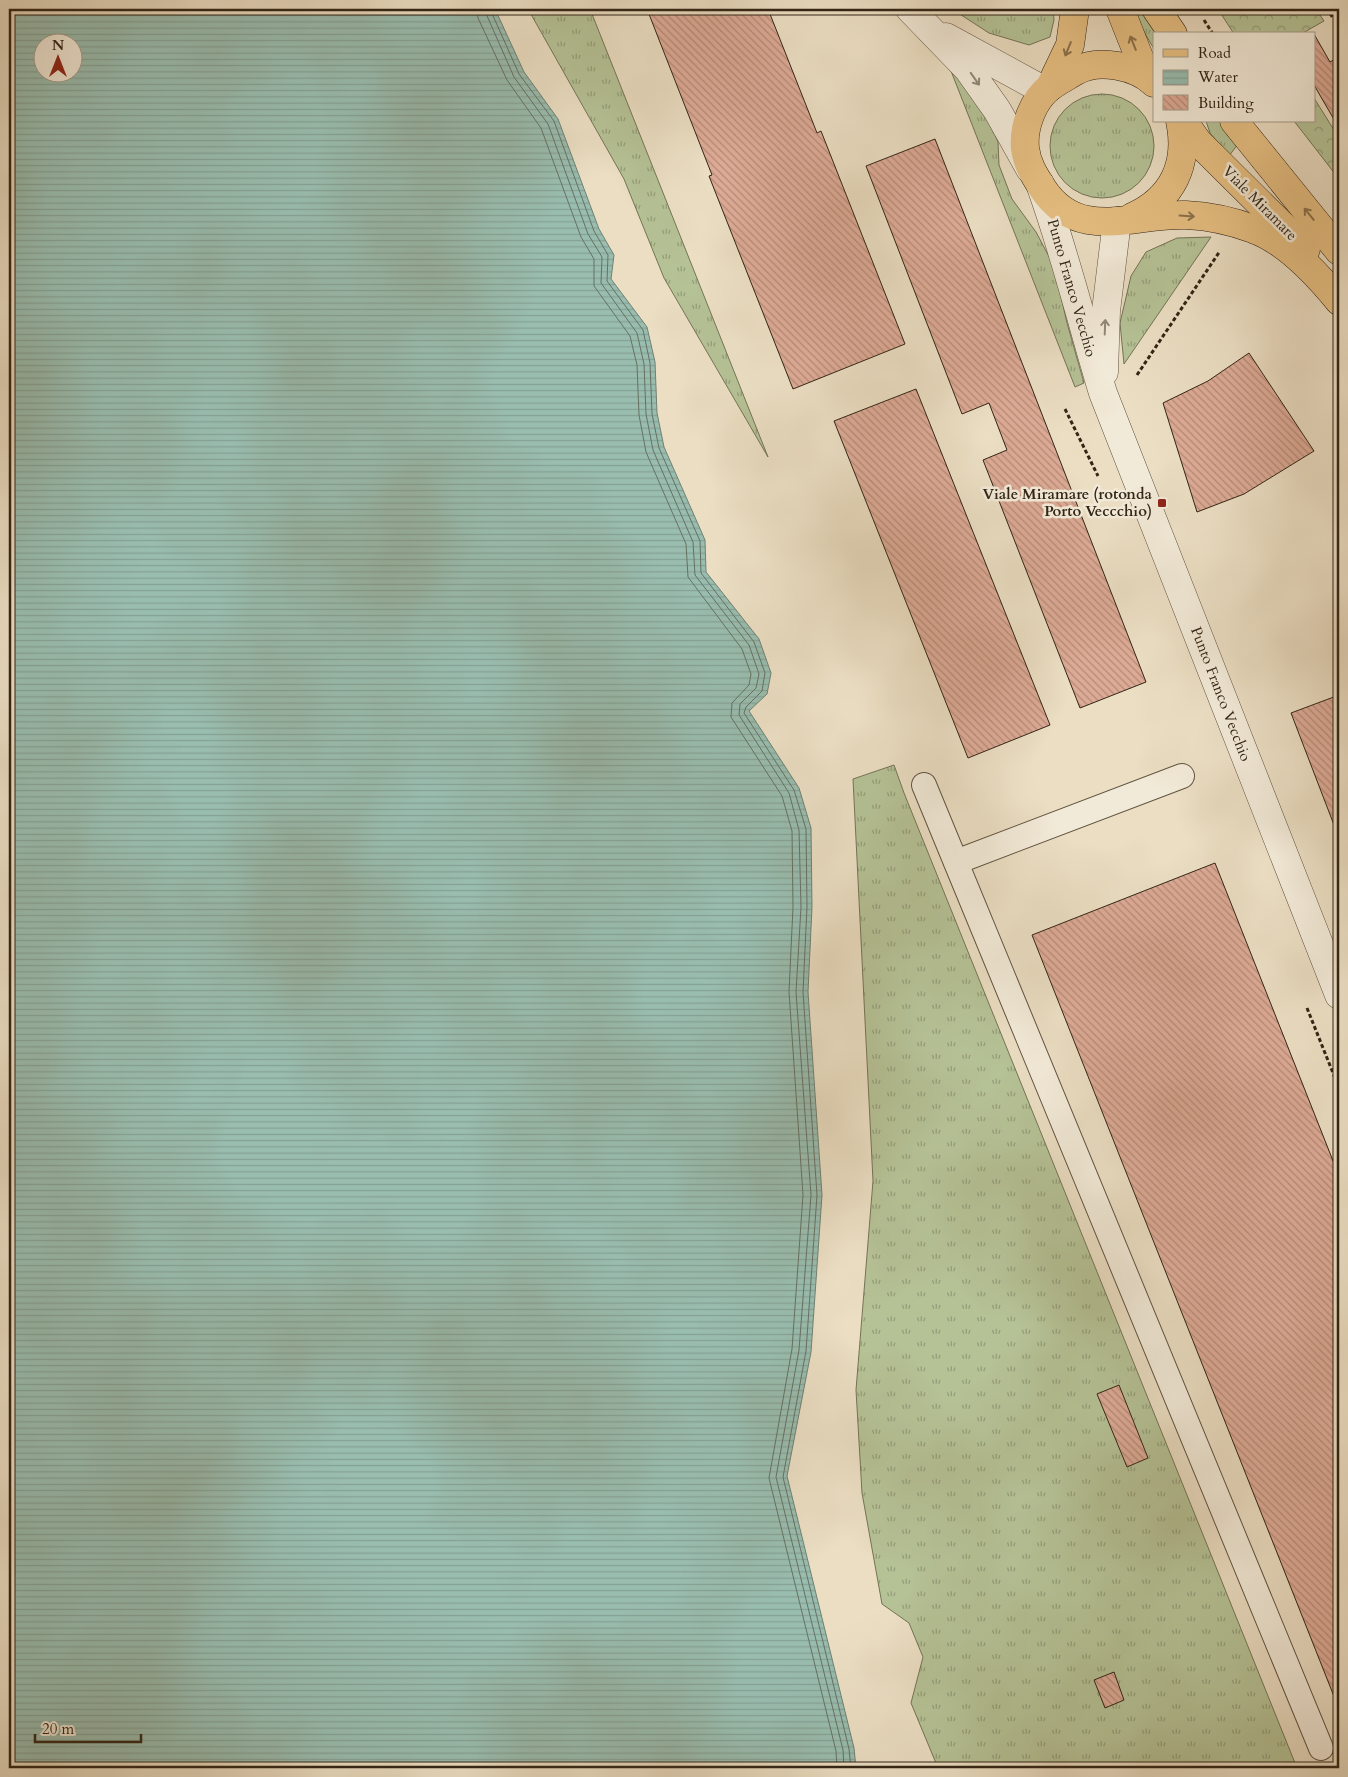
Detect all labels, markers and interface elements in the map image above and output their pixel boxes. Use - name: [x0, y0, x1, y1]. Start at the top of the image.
- north arrow: [32, 32, 82, 82]
- legend: [1153, 32, 1316, 122]
- text: N: [52, 36, 64, 55]
- one-way arrow: [1128, 36, 1137, 51]
- one-way arrow: [1062, 41, 1072, 56]
- text: Road: [1198, 43, 1231, 63]
- text: Water: [1197, 67, 1239, 87]
- one-way arrow: [970, 72, 980, 86]
- text: Building: [1198, 93, 1254, 113]
- street label: Viale Miramare: [1218, 161, 1302, 245]
- one-way arrow: [1303, 207, 1314, 220]
- one-way arrow: [1179, 211, 1195, 221]
- street label: Punto Franco Vecchio: [1043, 217, 1101, 359]
- one-way arrow: [1101, 319, 1110, 335]
- place label: Viale Miramare (rotonda Porto Veccchio): [983, 484, 1153, 521]
- marker: Viale Miramare (rotonda Porto Veccchio): [1156, 497, 1168, 509]
- street label: Punto Franco Vecchio: [1186, 624, 1256, 764]
- scale bar: [35, 1712, 141, 1744]
- text: 20 m: [42, 1719, 74, 1739]

